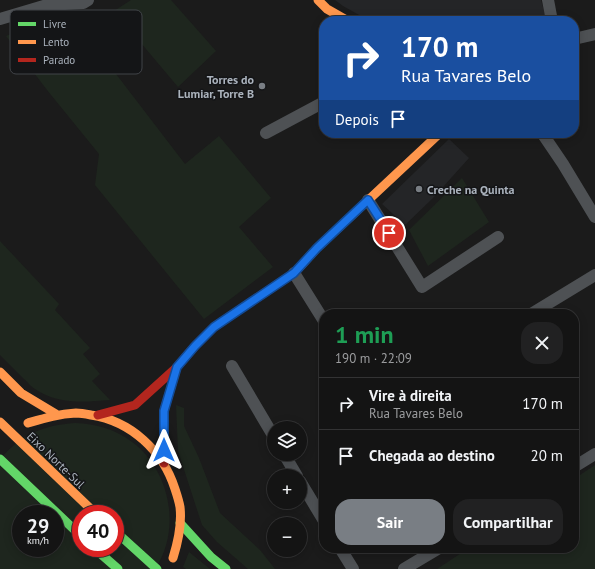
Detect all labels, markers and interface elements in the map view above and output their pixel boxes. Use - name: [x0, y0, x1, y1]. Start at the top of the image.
- legend: [10, 10, 142, 74]
- text: Livre: [43, 17, 67, 31]
- text: 170 m: [401, 28, 478, 65]
- icon: right: [335, 32, 387, 84]
- text: Lento: [43, 35, 69, 49]
- text: Parado: [43, 53, 75, 67]
- text: Rua Tavares Belo: [401, 64, 531, 87]
- place label: Torres do Lumiar, Torre B: [178, 72, 255, 101]
- marker: Torres do Lumiar, Torre B: [257, 81, 267, 91]
- icon: arrive: [387, 108, 409, 130]
- text: Depois: [335, 110, 379, 129]
- place label: Creche na Quinta: [427, 182, 515, 197]
- marker: Creche na Quinta: [414, 184, 424, 194]
- pin: [372, 216, 406, 250]
- icon: arrive: [378, 222, 400, 244]
- text: 1 min: [335, 319, 394, 350]
- button: close: [521, 322, 563, 364]
- text: 190 m · 22:09: [335, 350, 412, 367]
- text: Vire à direita: [369, 386, 452, 405]
- icon: right: [335, 393, 357, 415]
- text: 170 m: [522, 394, 563, 413]
- text: Rua Tavares Belo: [369, 405, 463, 422]
- map controls: [267, 421, 307, 557]
- button: layers: [267, 421, 307, 461]
- street label: Eixo Norte-Sul: [24, 429, 88, 492]
- position arrow: [143, 429, 185, 471]
- icon: arrive: [335, 445, 357, 467]
- text: Chegada ao destino: [369, 446, 495, 465]
- text: 20 m: [530, 446, 563, 465]
- button: +: [267, 469, 307, 509]
- button: Sair: [335, 499, 445, 545]
- button: Compartilhar: [453, 499, 563, 545]
- speed limit sign: 40: [72, 505, 124, 557]
- text: 29: [27, 513, 49, 539]
- button: −: [267, 517, 307, 557]
- text: km/h: [27, 534, 49, 547]

